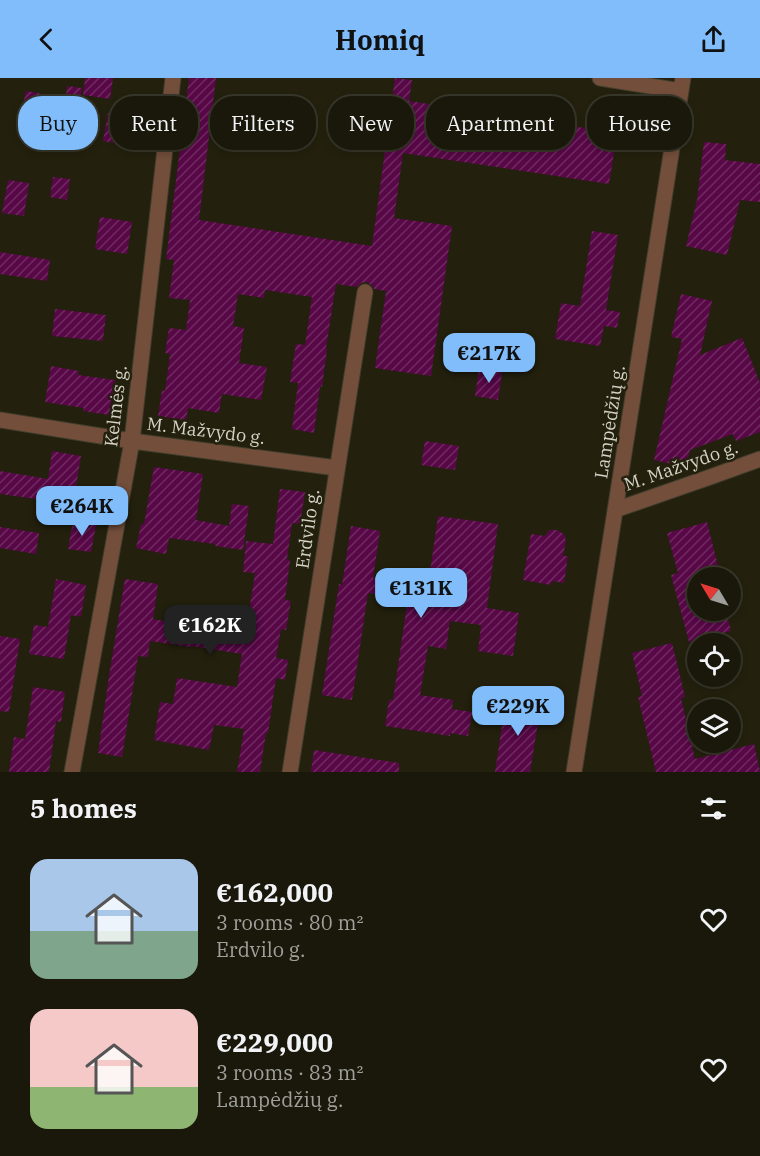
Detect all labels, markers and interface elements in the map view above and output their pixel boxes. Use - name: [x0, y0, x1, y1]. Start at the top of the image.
- text: Homiq: [335, 22, 425, 57]
- icon: back: [30, 23, 63, 56]
- icon: share: [697, 23, 730, 56]
- chip: Buy: [18, 96, 98, 150]
- chip: Rent: [110, 96, 198, 150]
- chip: Filters: [210, 96, 316, 150]
- chip: New: [328, 96, 414, 150]
- chip: Apartment: [426, 96, 575, 150]
- chip: House: [587, 96, 692, 150]
- pin: €217K: [447, 333, 531, 384]
- text: €217K: [457, 339, 521, 366]
- street label: Kelmės g.: [99, 364, 132, 448]
- street label: Lampėdžių g.: [589, 364, 630, 480]
- street label: M. Mažvydo g.: [146, 412, 267, 449]
- street label: M. Mažvydo g.: [621, 435, 741, 496]
- pin: €264K: [40, 486, 124, 537]
- street label: Erdvilo g.: [291, 488, 324, 570]
- text: €264K: [50, 492, 114, 519]
- north arrow: [687, 567, 741, 621]
- map controls: [687, 567, 741, 753]
- pin: €131K: [379, 568, 463, 619]
- text: €131K: [389, 574, 453, 601]
- pin: €162K: [168, 605, 252, 656]
- text: €162K: [178, 611, 242, 638]
- button: locate: [687, 633, 741, 687]
- pin: €229K: [476, 686, 560, 737]
- text: €229K: [486, 692, 550, 719]
- button: layers: [687, 699, 741, 753]
- text: 5 homes: [30, 791, 137, 825]
- icon: filters: [697, 792, 730, 825]
- text: €162,000: [216, 875, 333, 909]
- icon: home: [78, 883, 150, 955]
- icon: heart: [697, 903, 730, 936]
- text: 3 rooms · 80 m²: [216, 909, 363, 936]
- text: Erdvilo g.: [216, 936, 305, 963]
- text: €229,000: [216, 1025, 333, 1059]
- icon: home: [78, 1033, 150, 1105]
- icon: heart: [697, 1053, 730, 1086]
- text: 3 rooms · 83 m²: [216, 1059, 363, 1086]
- text: Lampėdžių g.: [216, 1086, 343, 1113]

